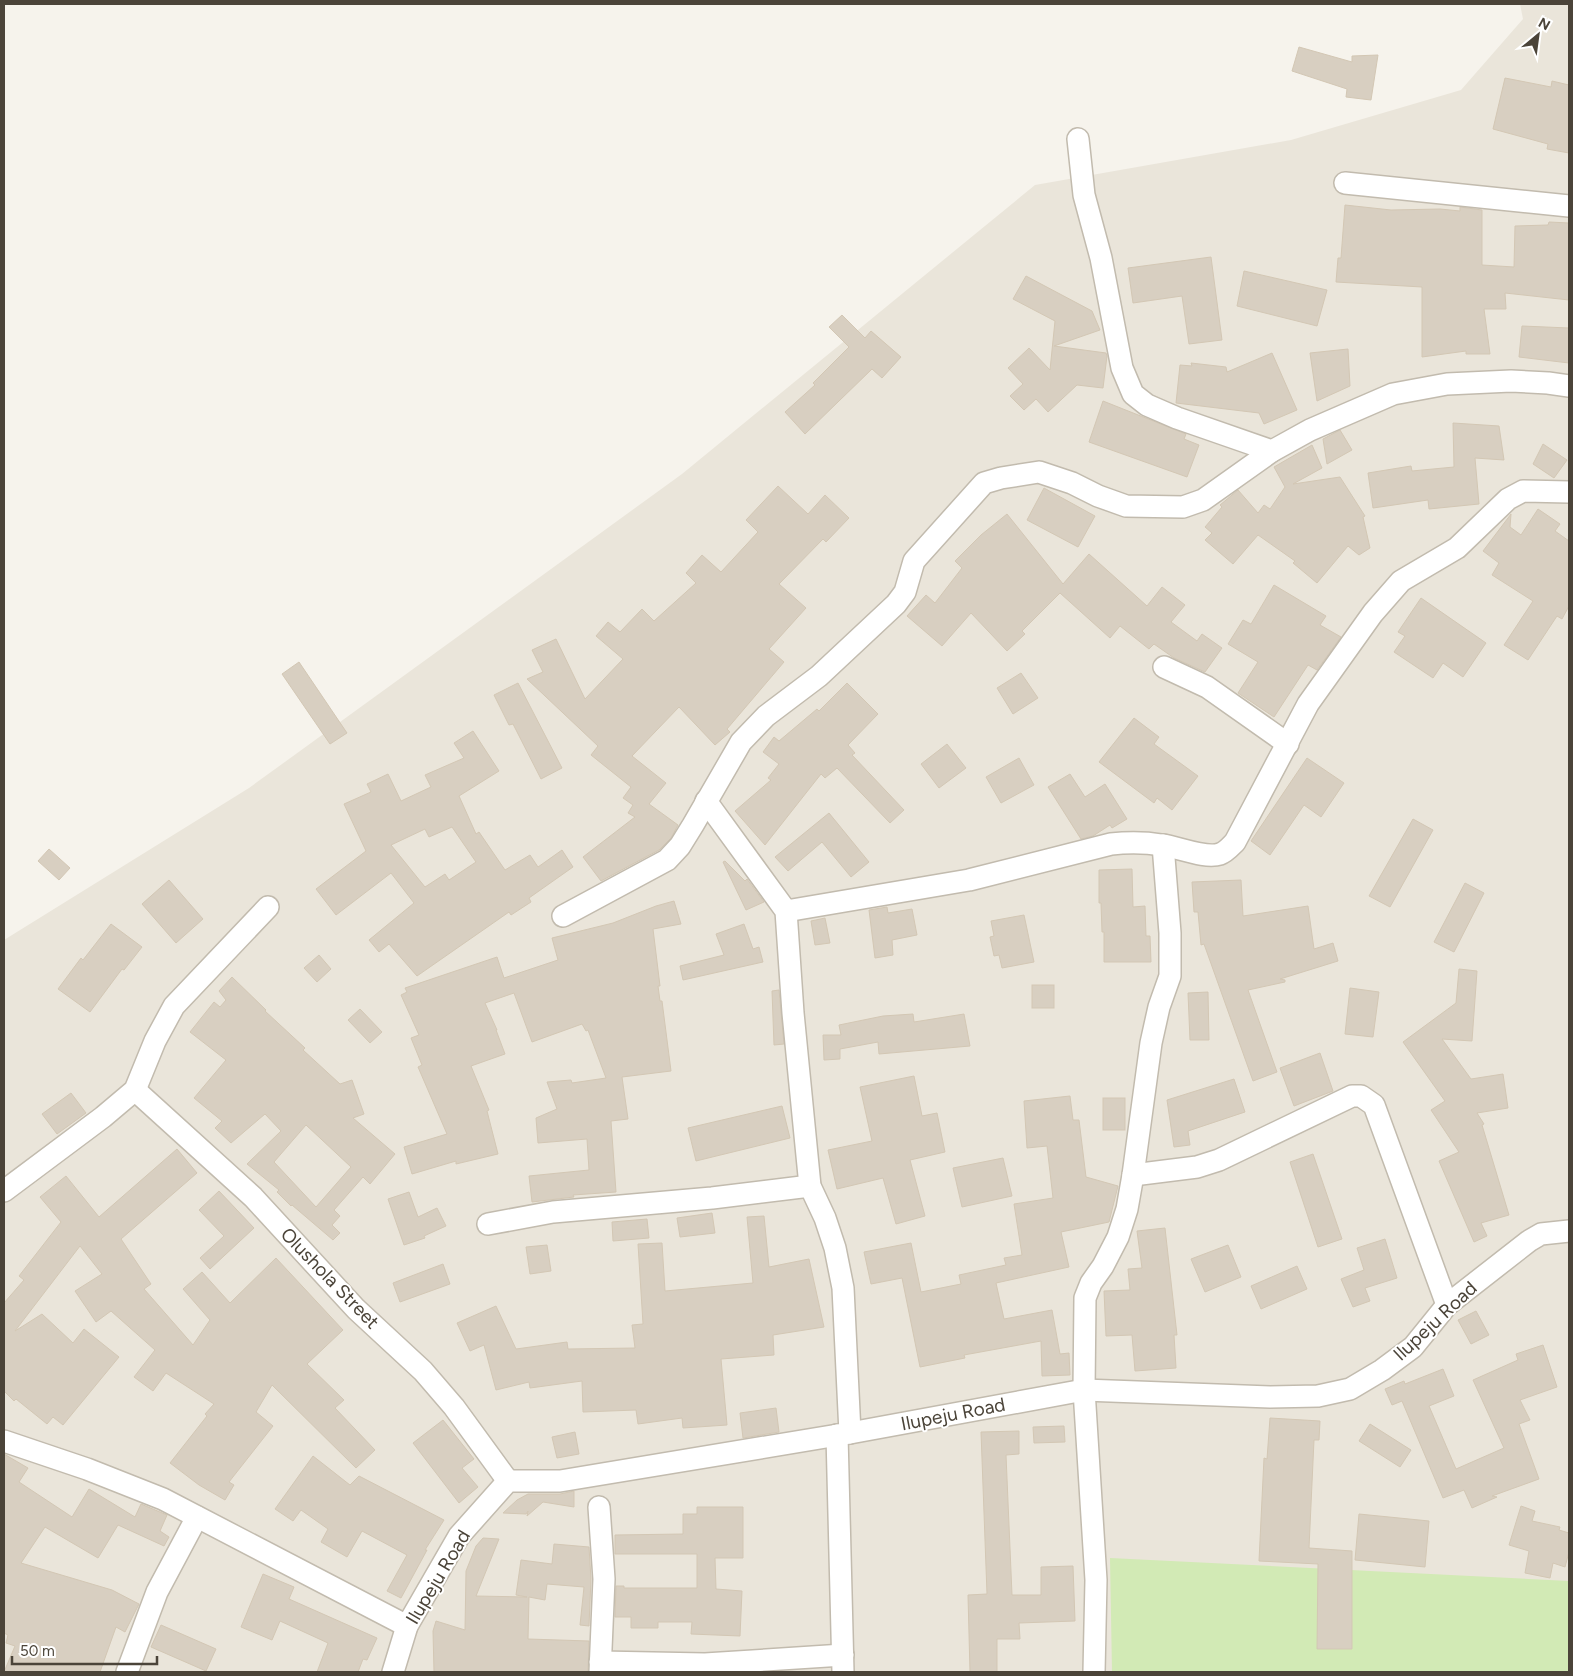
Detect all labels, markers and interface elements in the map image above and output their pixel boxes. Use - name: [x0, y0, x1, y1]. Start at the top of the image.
- north arrow: [1513, 10, 1563, 60]
- text: N: [1535, 14, 1553, 34]
- street label: Olushola Street: [276, 1223, 384, 1333]
- street label: Ilupeju Road: [1389, 1277, 1481, 1365]
- street label: Ilupeju Road: [899, 1393, 1007, 1435]
- street label: Ilupeju Road: [401, 1526, 475, 1628]
- scale bar: [12, 1634, 158, 1666]
- text: 50 m: [20, 1642, 55, 1660]

